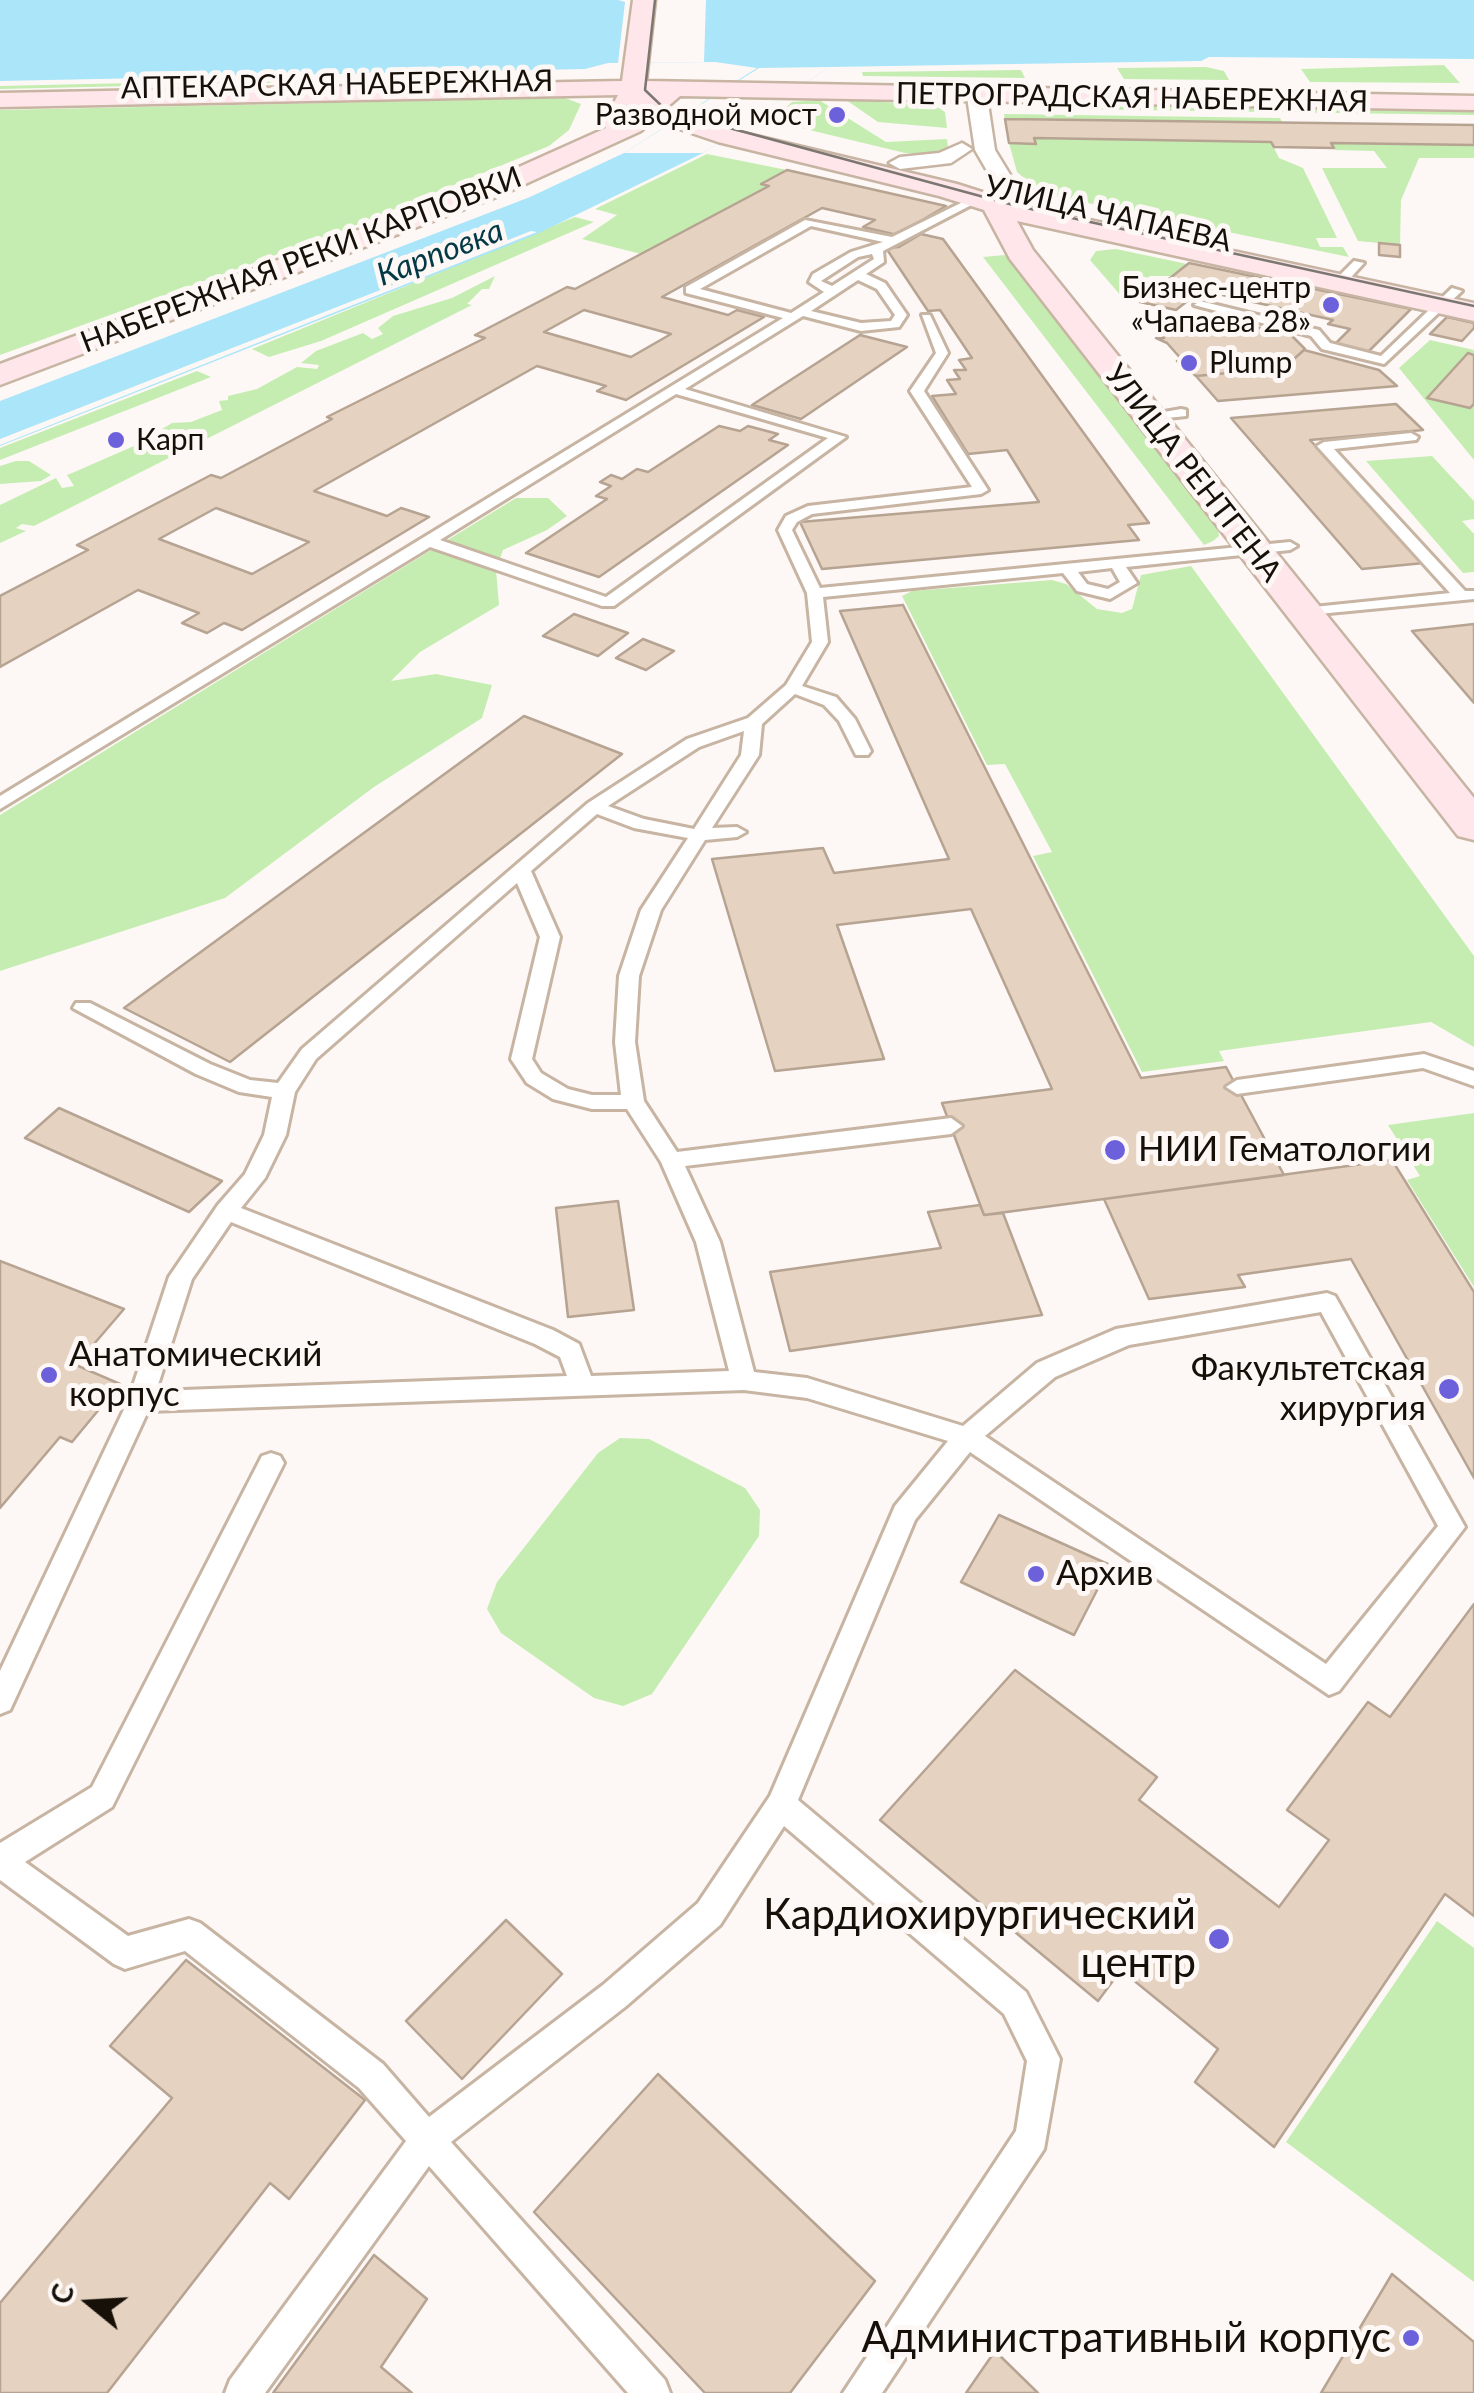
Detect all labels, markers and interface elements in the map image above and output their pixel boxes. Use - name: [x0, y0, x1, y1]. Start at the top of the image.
- street label: АПТЕКАРСКАЯ НАБЕРЕЖНАЯ: [120, 63, 554, 107]
- street label: ПЕТРОГРАДСКАЯ НАБЕРЕЖНАЯ: [896, 76, 1368, 120]
- place label: Разводной мост: [595, 97, 817, 133]
- marker: Разводной мост: [826, 104, 848, 126]
- street label: НАБЕРЕЖНАЯ РЕКИ КАРПОВКИ: [75, 159, 527, 361]
- street label: УЛИЦА ЧАПАЕВА: [981, 168, 1235, 260]
- water label: Карповка: [371, 211, 509, 295]
- place label: Бизнес-центр «Чапаева 28»: [1121, 270, 1311, 340]
- marker: Бизнес-центр «Чапаева 28»: [1320, 294, 1342, 316]
- place label: Plump: [1209, 345, 1292, 381]
- marker: Plump: [1178, 352, 1200, 374]
- street label: УЛИЦА РЕНТГЕНА: [1097, 357, 1289, 589]
- place label: Карп: [136, 422, 204, 458]
- marker: Карп: [105, 429, 127, 451]
- place label: НИИ Гематологии: [1138, 1129, 1431, 1171]
- marker: НИИ Гематологии: [1102, 1137, 1128, 1163]
- place label: Анатомический корпус: [69, 1334, 322, 1416]
- place label: Факультетская хирургия: [1191, 1348, 1426, 1430]
- marker: Анатомический корпус: [38, 1364, 60, 1386]
- marker: Факультетская хирургия: [1436, 1376, 1462, 1402]
- place label: Архив: [1056, 1553, 1153, 1595]
- marker: Архив: [1025, 1563, 1047, 1585]
- place label: Кардиохирургический центр: [763, 1890, 1196, 1988]
- marker: Кардиохирургический центр: [1206, 1926, 1232, 1952]
- north arrow: [40, 2253, 140, 2353]
- text: С: [42, 2280, 80, 2308]
- place label: Административный корпус: [861, 2313, 1391, 2363]
- marker: Административный корпус: [1400, 2327, 1422, 2349]

